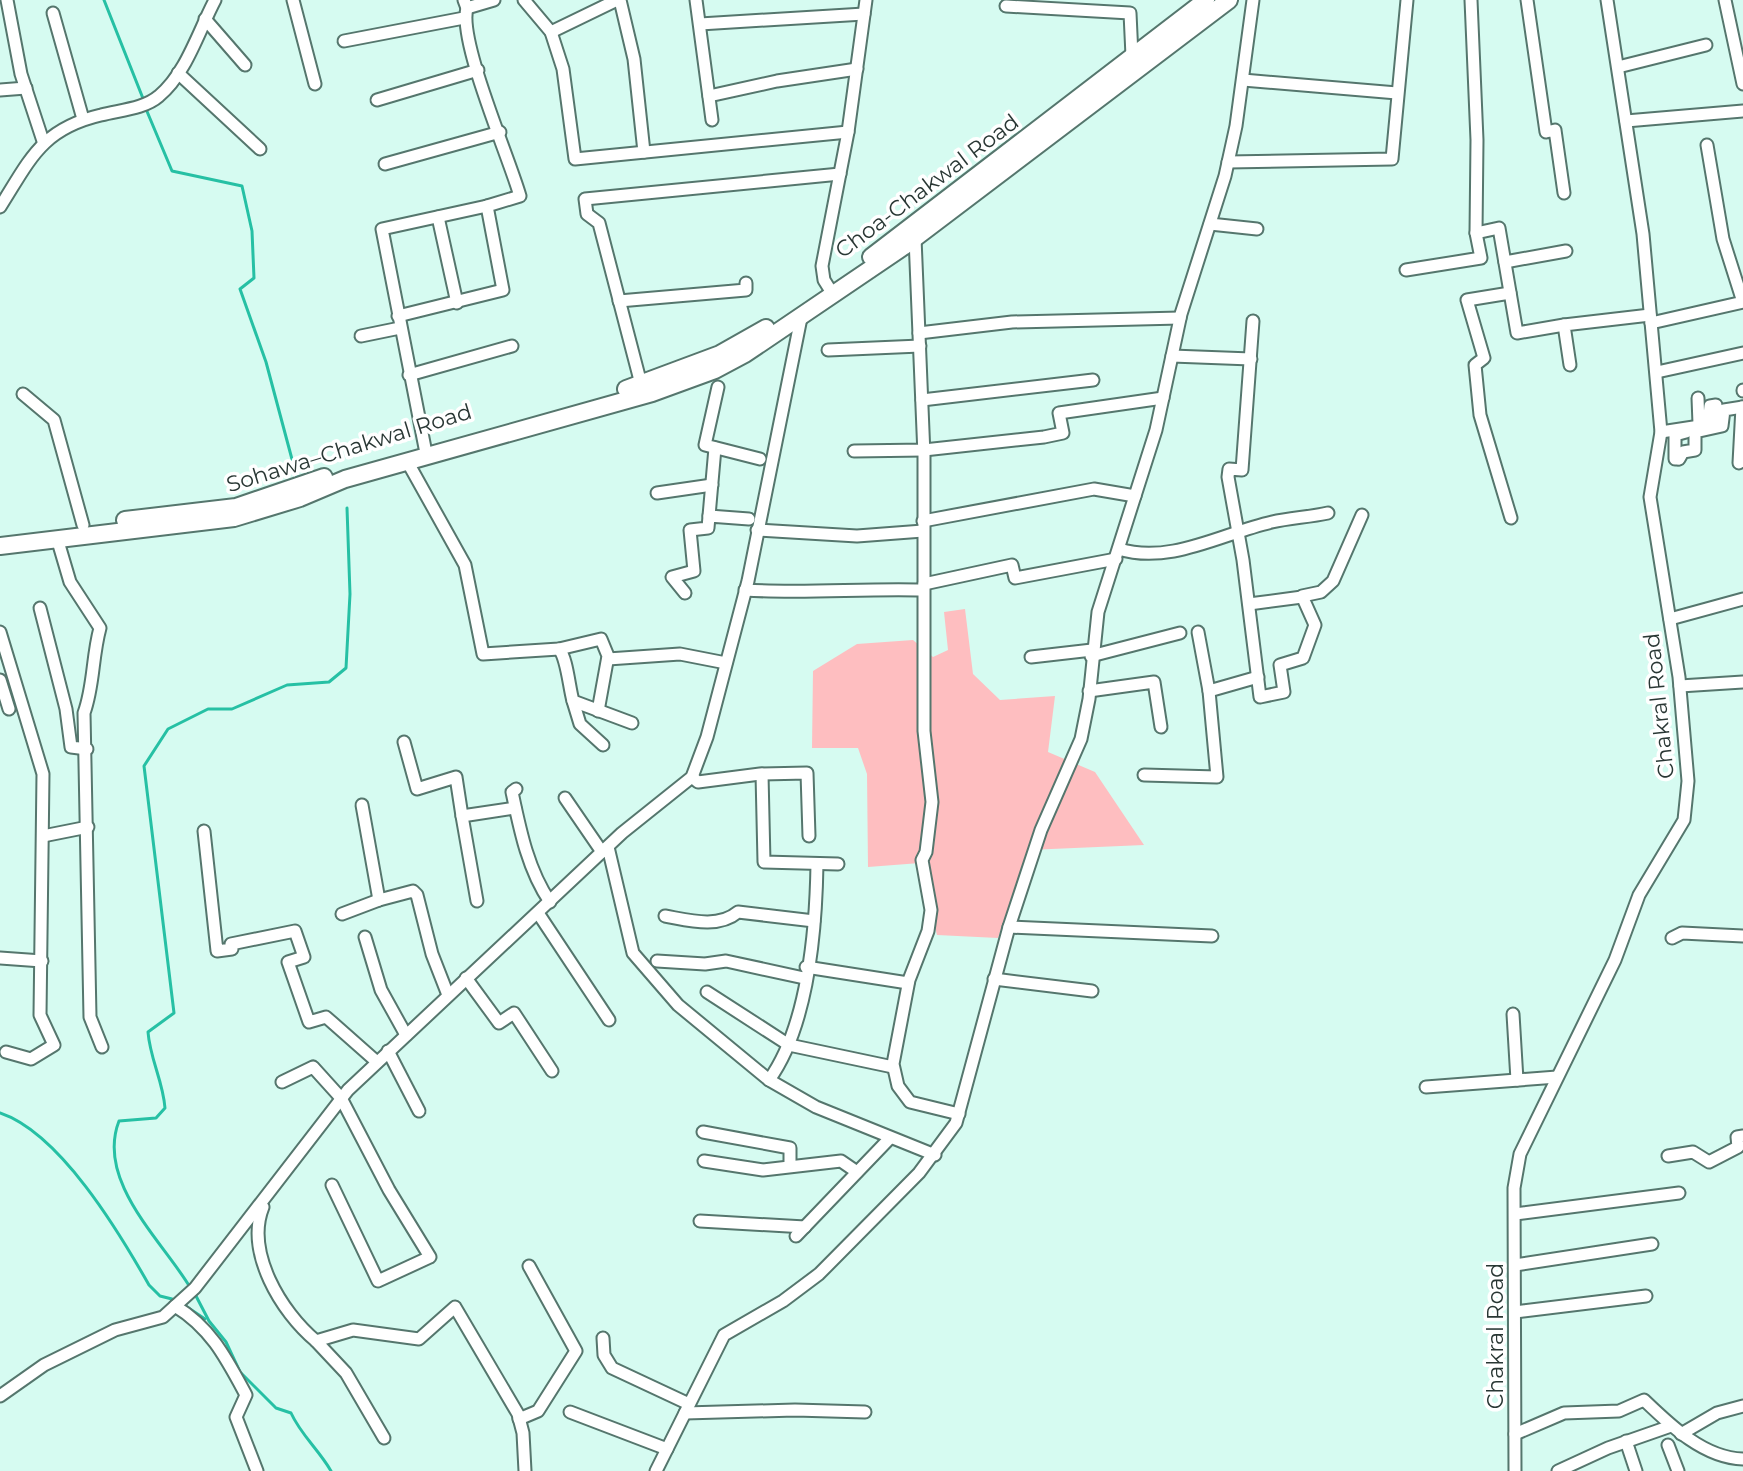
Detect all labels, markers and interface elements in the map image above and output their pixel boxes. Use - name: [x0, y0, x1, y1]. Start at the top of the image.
- street label: Choa-Chakwal Road: [830, 108, 1024, 264]
- street label: Sohawa–Chakwal Road: [223, 398, 475, 498]
- street label: Chakral Road: [1638, 632, 1680, 780]
- street label: Chakral Road: [1482, 1263, 1509, 1409]

